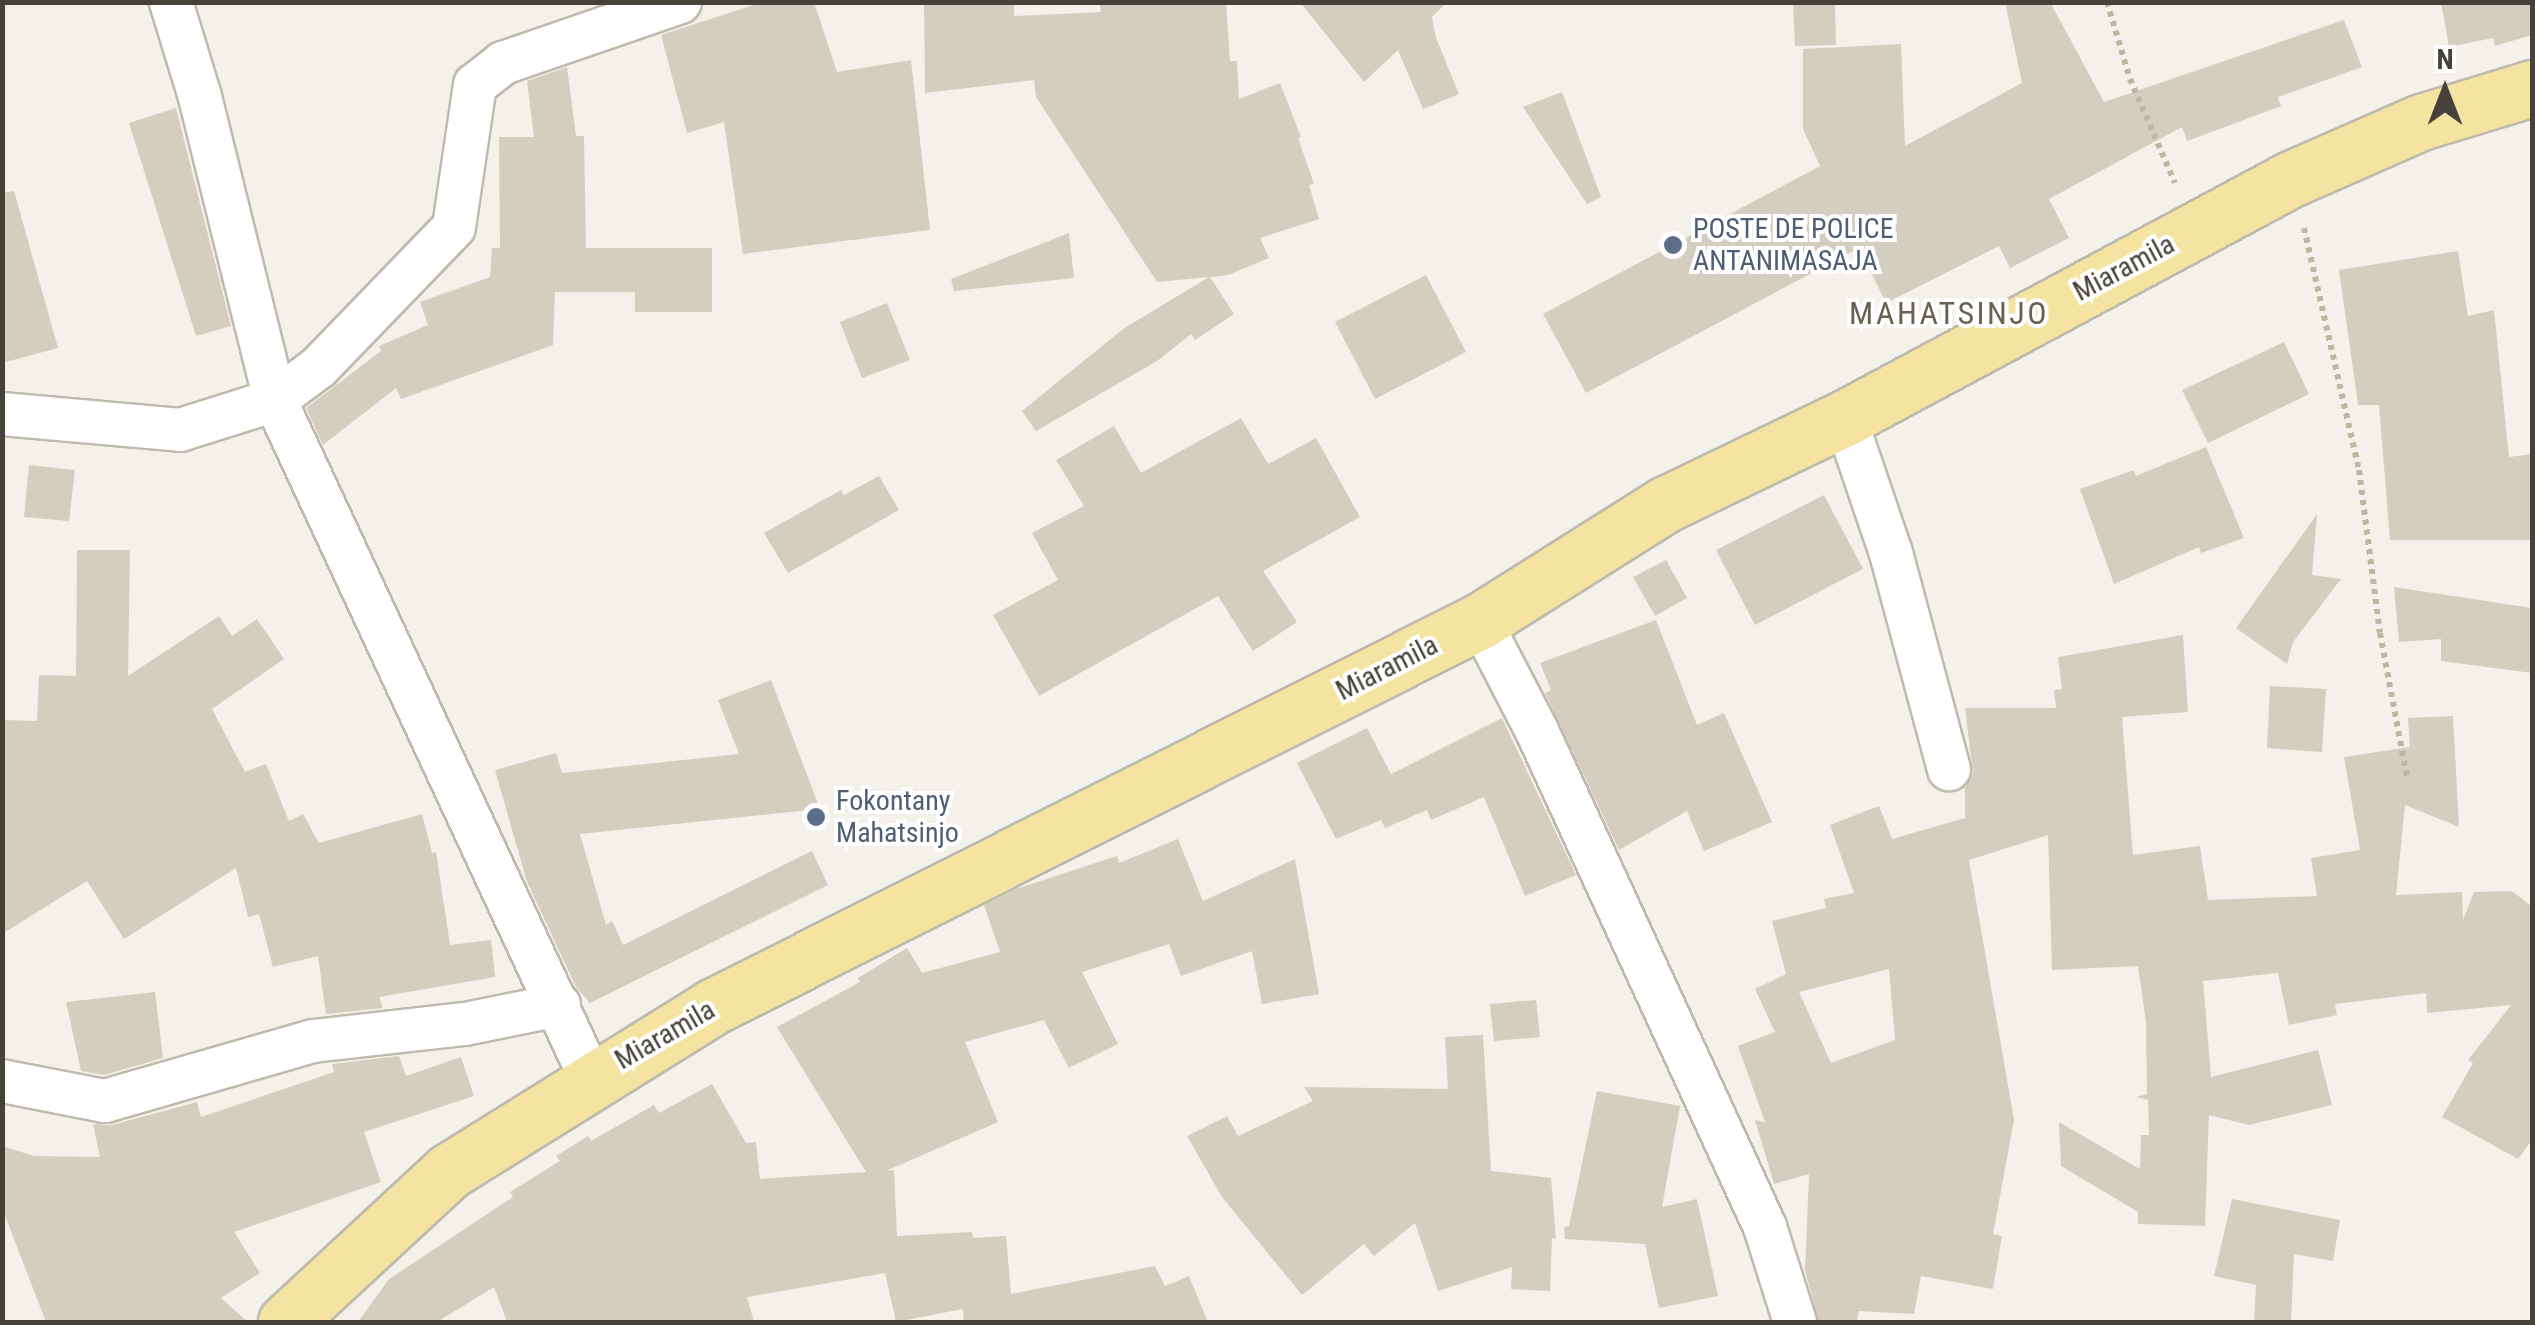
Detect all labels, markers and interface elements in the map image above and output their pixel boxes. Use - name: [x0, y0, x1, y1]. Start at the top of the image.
- north arrow: [2395, 40, 2495, 140]
- text: N: [2436, 43, 2454, 76]
- place label: POSTE DE POLICE ANTANIMASAJA: [1693, 212, 1894, 278]
- street label: Miaramila: [2068, 227, 2180, 309]
- marker: POSTE DE POLICE ANTANIMASAJA: [1662, 234, 1684, 256]
- district label: MAHATSINJO: [1849, 294, 2049, 332]
- street label: Miaramila: [1330, 628, 1444, 708]
- place label: Fokontany Mahatsinjo: [836, 784, 959, 850]
- marker: Fokontany Mahatsinjo: [805, 806, 827, 828]
- street label: Miaramila: [609, 993, 721, 1077]

